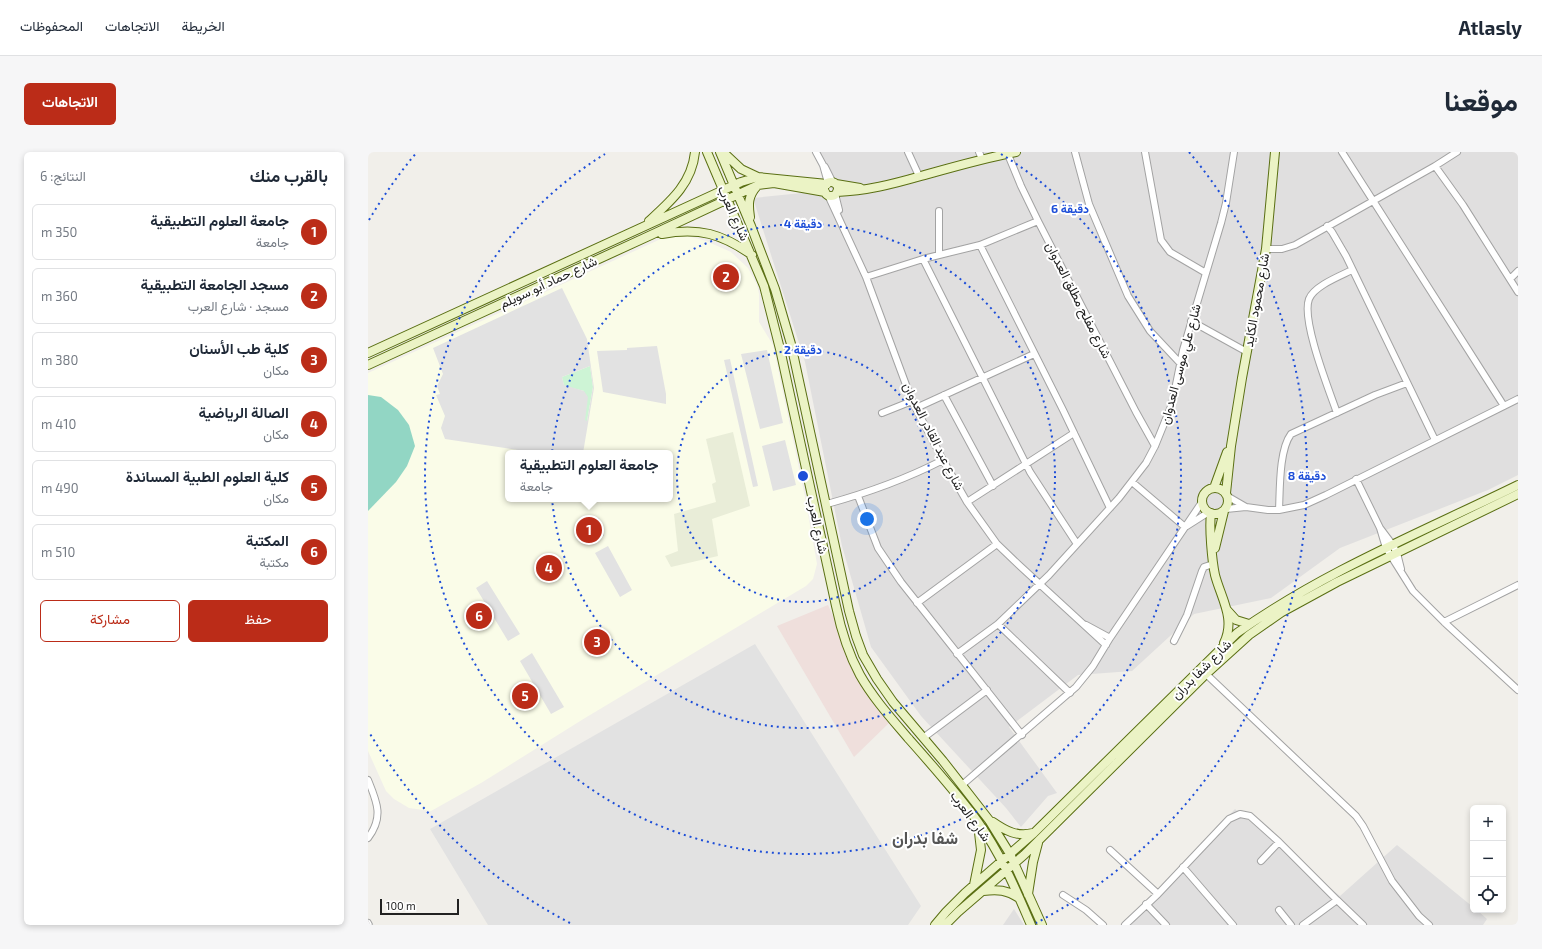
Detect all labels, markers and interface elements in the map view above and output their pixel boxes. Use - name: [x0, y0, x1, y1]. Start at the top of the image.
- text: Atlasly: [1458, 16, 1522, 39]
- text: المحفوظات: [20, 17, 83, 34]
- text: الاتجاهات: [105, 17, 159, 34]
- text: الخريطة: [181, 17, 225, 34]
- button: الاتجاهات: [24, 83, 116, 125]
- text: موقعنا: [1444, 83, 1518, 117]
- text: بالقرب منك: [250, 165, 328, 185]
- text: النتائج: 6: [40, 168, 86, 184]
- street label: شارع العرب: [713, 183, 753, 244]
- text: 6 دقيقة: [1051, 201, 1089, 216]
- text: جامعة العلوم التطبيقية: [150, 211, 289, 229]
- text: 4 دقيقة: [784, 216, 822, 231]
- text: 350 m: [41, 224, 77, 240]
- text: 1: [311, 224, 317, 240]
- text: جامعة: [256, 234, 289, 250]
- street label: شارع مفلح مطلق العدوان: [1041, 239, 1115, 362]
- street label: شارع حماد أبو سويلم: [497, 252, 600, 313]
- street label: شارع محمود الكايد: [1240, 252, 1274, 348]
- pin: 2: [713, 262, 739, 292]
- text: مسجد الجامعة التطبيقية: [140, 275, 289, 293]
- text: 360 m: [41, 288, 78, 304]
- text: 2: [310, 288, 318, 304]
- text: مسجد · شارع العرب: [188, 298, 289, 314]
- street label: شارع علي موسى العدوان: [1156, 302, 1207, 427]
- text: كلية طب الأسنان: [189, 339, 289, 357]
- text: 2 دقيقة: [784, 342, 822, 357]
- text: 380 m: [41, 352, 78, 368]
- text: 3: [310, 352, 318, 368]
- text: مكان: [263, 362, 289, 378]
- street label: شارع عبد القادر العدوان: [898, 379, 968, 494]
- text: الصالة الرياضية: [198, 403, 289, 421]
- text: 410 m: [41, 416, 76, 432]
- text: 4: [310, 416, 318, 432]
- text: مكان: [263, 426, 289, 442]
- popup: [505, 450, 673, 502]
- text: جامعة العلوم التطبيقية: [520, 455, 658, 473]
- text: كلية العلوم الطبية المساندة: [126, 467, 289, 485]
- text: 8 دقيقة: [1288, 468, 1326, 483]
- centre of rings: [796, 469, 810, 483]
- text: جامعة: [520, 478, 553, 494]
- text: 490 m: [41, 480, 79, 496]
- text: 5: [310, 480, 318, 496]
- text: مكان: [263, 490, 289, 506]
- street label: شارع العرب: [802, 495, 832, 556]
- your location: [857, 509, 877, 529]
- pin: 1: [576, 515, 602, 545]
- text: المكتبة: [246, 531, 289, 549]
- text: 510 m: [41, 544, 75, 560]
- text: 6: [310, 544, 318, 560]
- pin: 4: [536, 553, 562, 583]
- text: مكتبة: [260, 554, 289, 570]
- button: مشاركة: [40, 600, 180, 642]
- button: حفظ: [188, 600, 328, 642]
- pin: 6: [466, 601, 492, 631]
- pin: 3: [584, 627, 610, 657]
- street label: شارع شفا بدران: [1168, 636, 1236, 704]
- pin: 5: [512, 681, 538, 711]
- street label: شارع العرب: [946, 788, 995, 846]
- map controls: [1470, 805, 1506, 913]
- button: +: [1470, 805, 1506, 841]
- district label: شفا بدران: [892, 827, 958, 849]
- button: −: [1470, 841, 1506, 877]
- button: locate: [1470, 877, 1506, 913]
- scale bar: [380, 897, 459, 916]
- text: 100 m: [386, 899, 416, 912]

